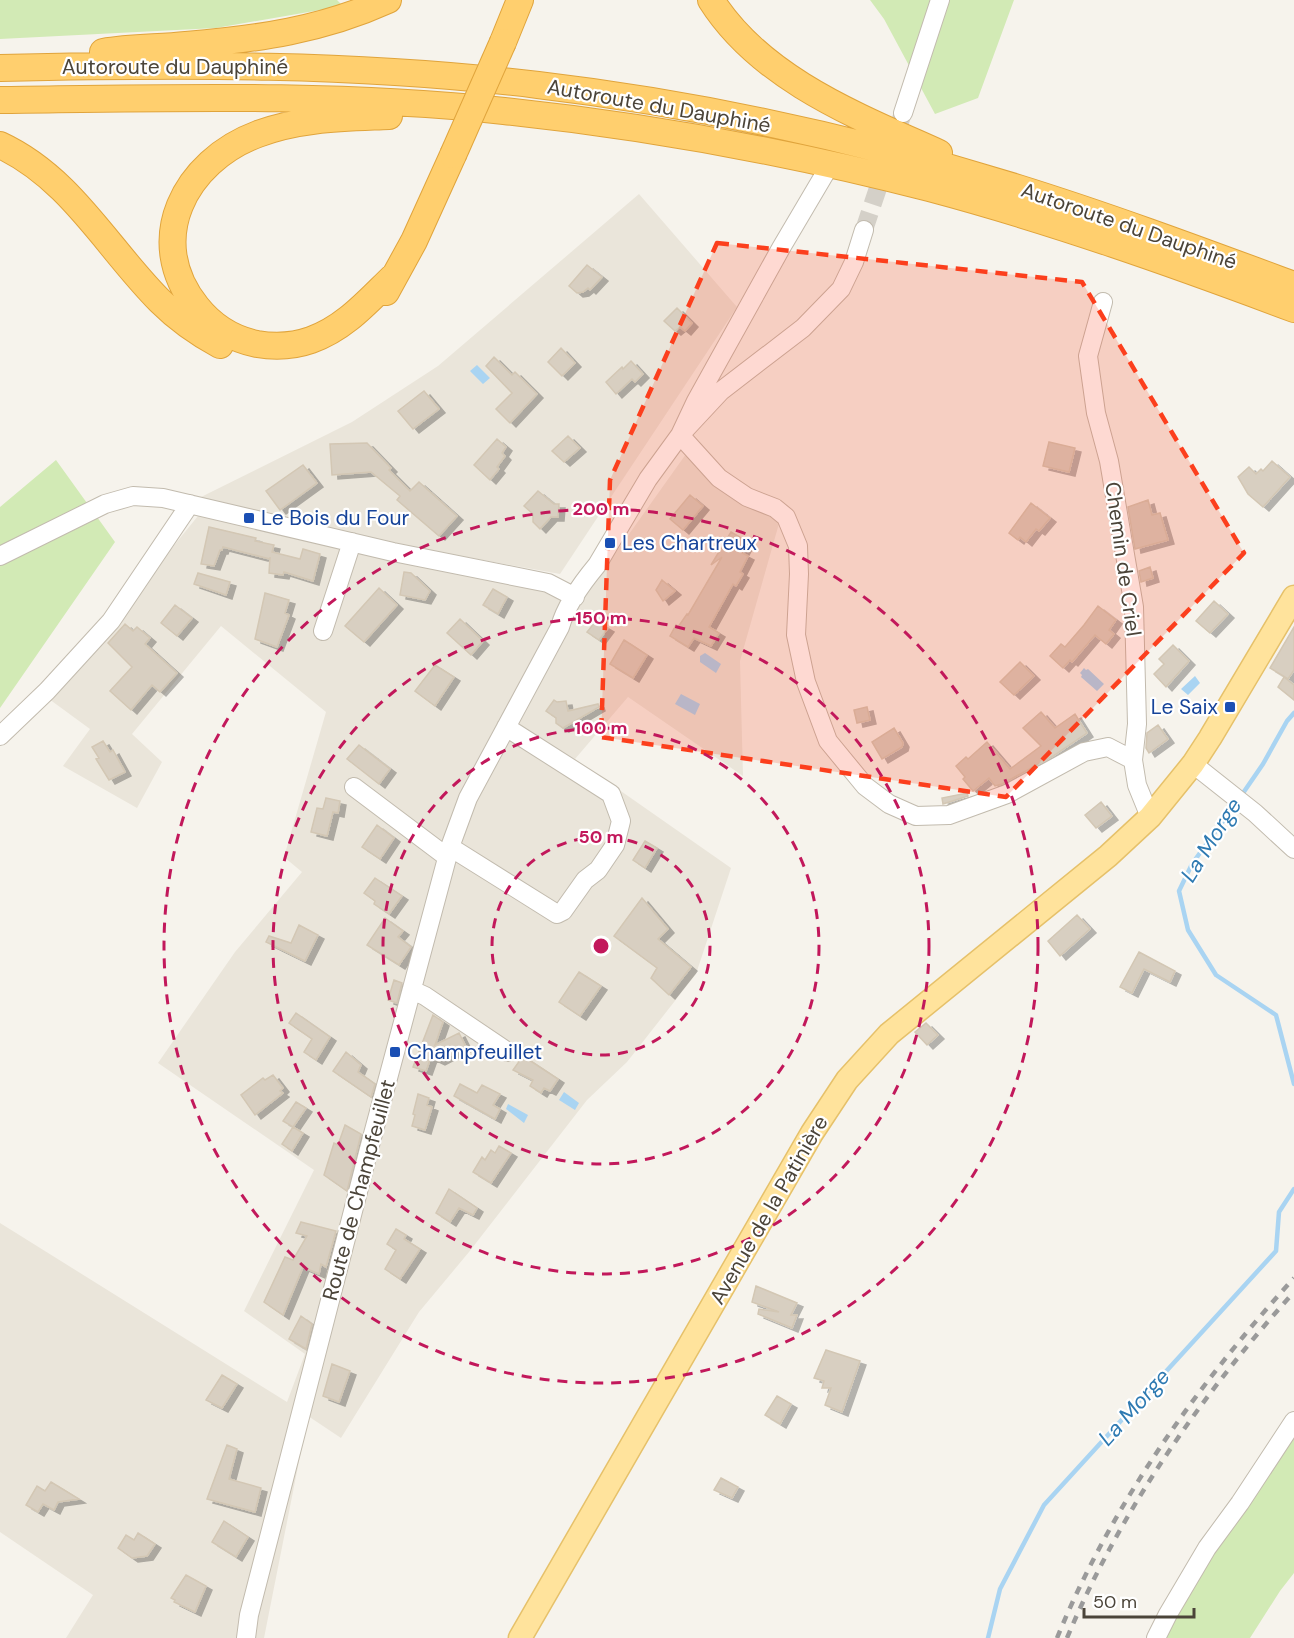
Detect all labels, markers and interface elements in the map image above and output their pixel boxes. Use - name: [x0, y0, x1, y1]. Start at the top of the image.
- street label: Autoroute du Dauphiné: [62, 53, 288, 81]
- street label: Autoroute du Dauphiné: [545, 73, 773, 139]
- street label: Autoroute du Dauphiné: [1017, 176, 1241, 276]
- street label: Chemin de Criel: [1098, 480, 1148, 638]
- text: 200 m: [573, 497, 629, 521]
- place label: Le Bois du Four: [261, 504, 409, 532]
- marker: Le Bois du Four: [242, 511, 256, 525]
- place label: Les Chartreux: [622, 529, 757, 557]
- marker: Les Chartreux: [603, 536, 617, 550]
- text: 150 m: [575, 606, 627, 630]
- place label: Le Saix: [1151, 693, 1218, 721]
- marker: Le Saix: [1223, 700, 1237, 714]
- text: 100 m: [574, 716, 628, 740]
- water label: La Morge: [1174, 792, 1248, 888]
- text: 50 m: [578, 825, 624, 849]
- centre of rings: [591, 936, 611, 956]
- place label: Champfeuillet: [407, 1038, 542, 1066]
- marker: Champfeuillet: [388, 1045, 402, 1059]
- street label: Route de Champfeuillet: [316, 1076, 402, 1304]
- street label: Avenue de la Patinière: [703, 1110, 835, 1310]
- water label: La Morge: [1092, 1362, 1176, 1452]
- scale bar: [1084, 1581, 1194, 1619]
- text: 50 m: [1093, 1590, 1137, 1614]

